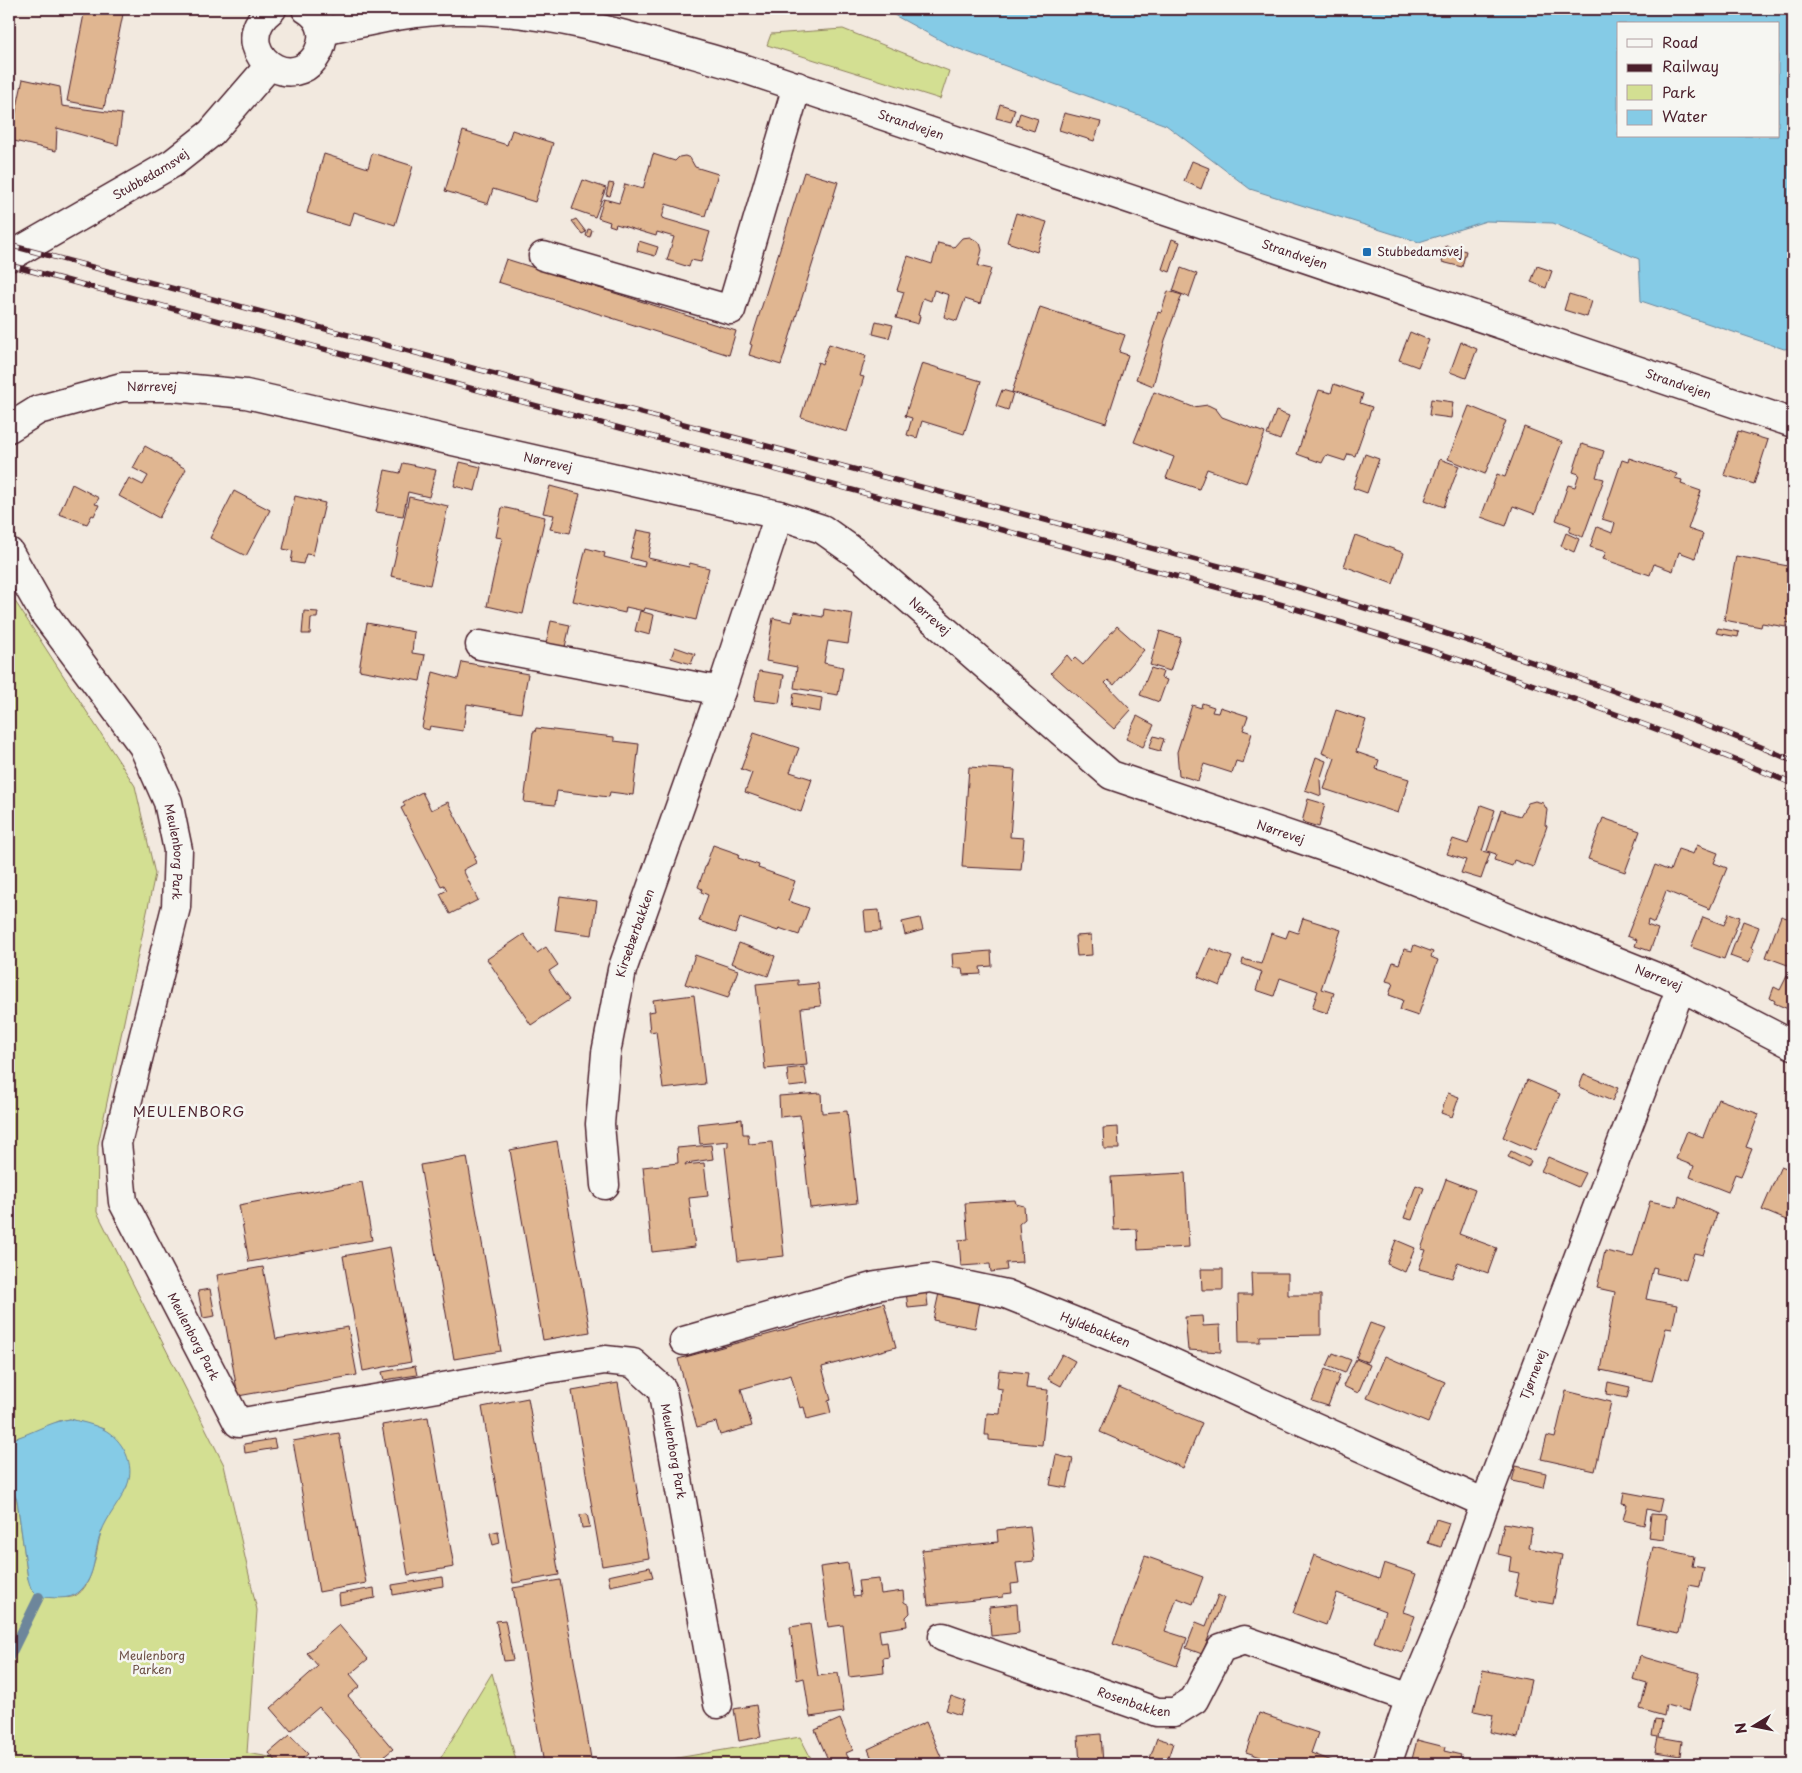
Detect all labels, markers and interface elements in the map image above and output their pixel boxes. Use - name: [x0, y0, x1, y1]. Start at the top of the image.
- legend: [1617, 22, 1780, 138]
- text: Road: [1662, 30, 1698, 53]
- text: Railway: [1662, 54, 1719, 77]
- text: Park: [1662, 80, 1696, 103]
- text: Water: [1662, 104, 1707, 127]
- street label: Strandvejen: [876, 105, 946, 144]
- street label: Stubbedamsvej: [109, 144, 192, 204]
- street label: Strandvejen: [1259, 234, 1330, 273]
- place label: Stubbedamsvej: [1377, 242, 1463, 260]
- marker: Stubbedamsvej: [1361, 246, 1373, 258]
- street label: Strandvejen: [1643, 364, 1714, 403]
- street label: Nørrevej: [127, 377, 178, 395]
- street label: Nørrevej: [522, 447, 574, 476]
- street label: Nørrevej: [905, 593, 955, 639]
- street label: Meulenborg Park: [161, 802, 188, 900]
- street label: Nørrevej: [1254, 815, 1307, 848]
- street label: Kirsebærbakken: [611, 886, 658, 979]
- street label: Nørrevej: [1632, 959, 1685, 995]
- district label: MEULENBORG: [133, 1101, 245, 1122]
- street label: Meulenborg Park: [164, 1289, 224, 1383]
- street label: Hyldebakken: [1058, 1307, 1133, 1351]
- street label: Tjørnevej: [1515, 1346, 1551, 1403]
- street label: Meulenborg Park: [657, 1402, 691, 1500]
- park label: Meulenborg Parken: [119, 1646, 185, 1678]
- street label: Rosenbakken: [1095, 1682, 1171, 1720]
- north arrow: [1730, 1700, 1780, 1750]
- text: N: [1729, 1721, 1752, 1736]

